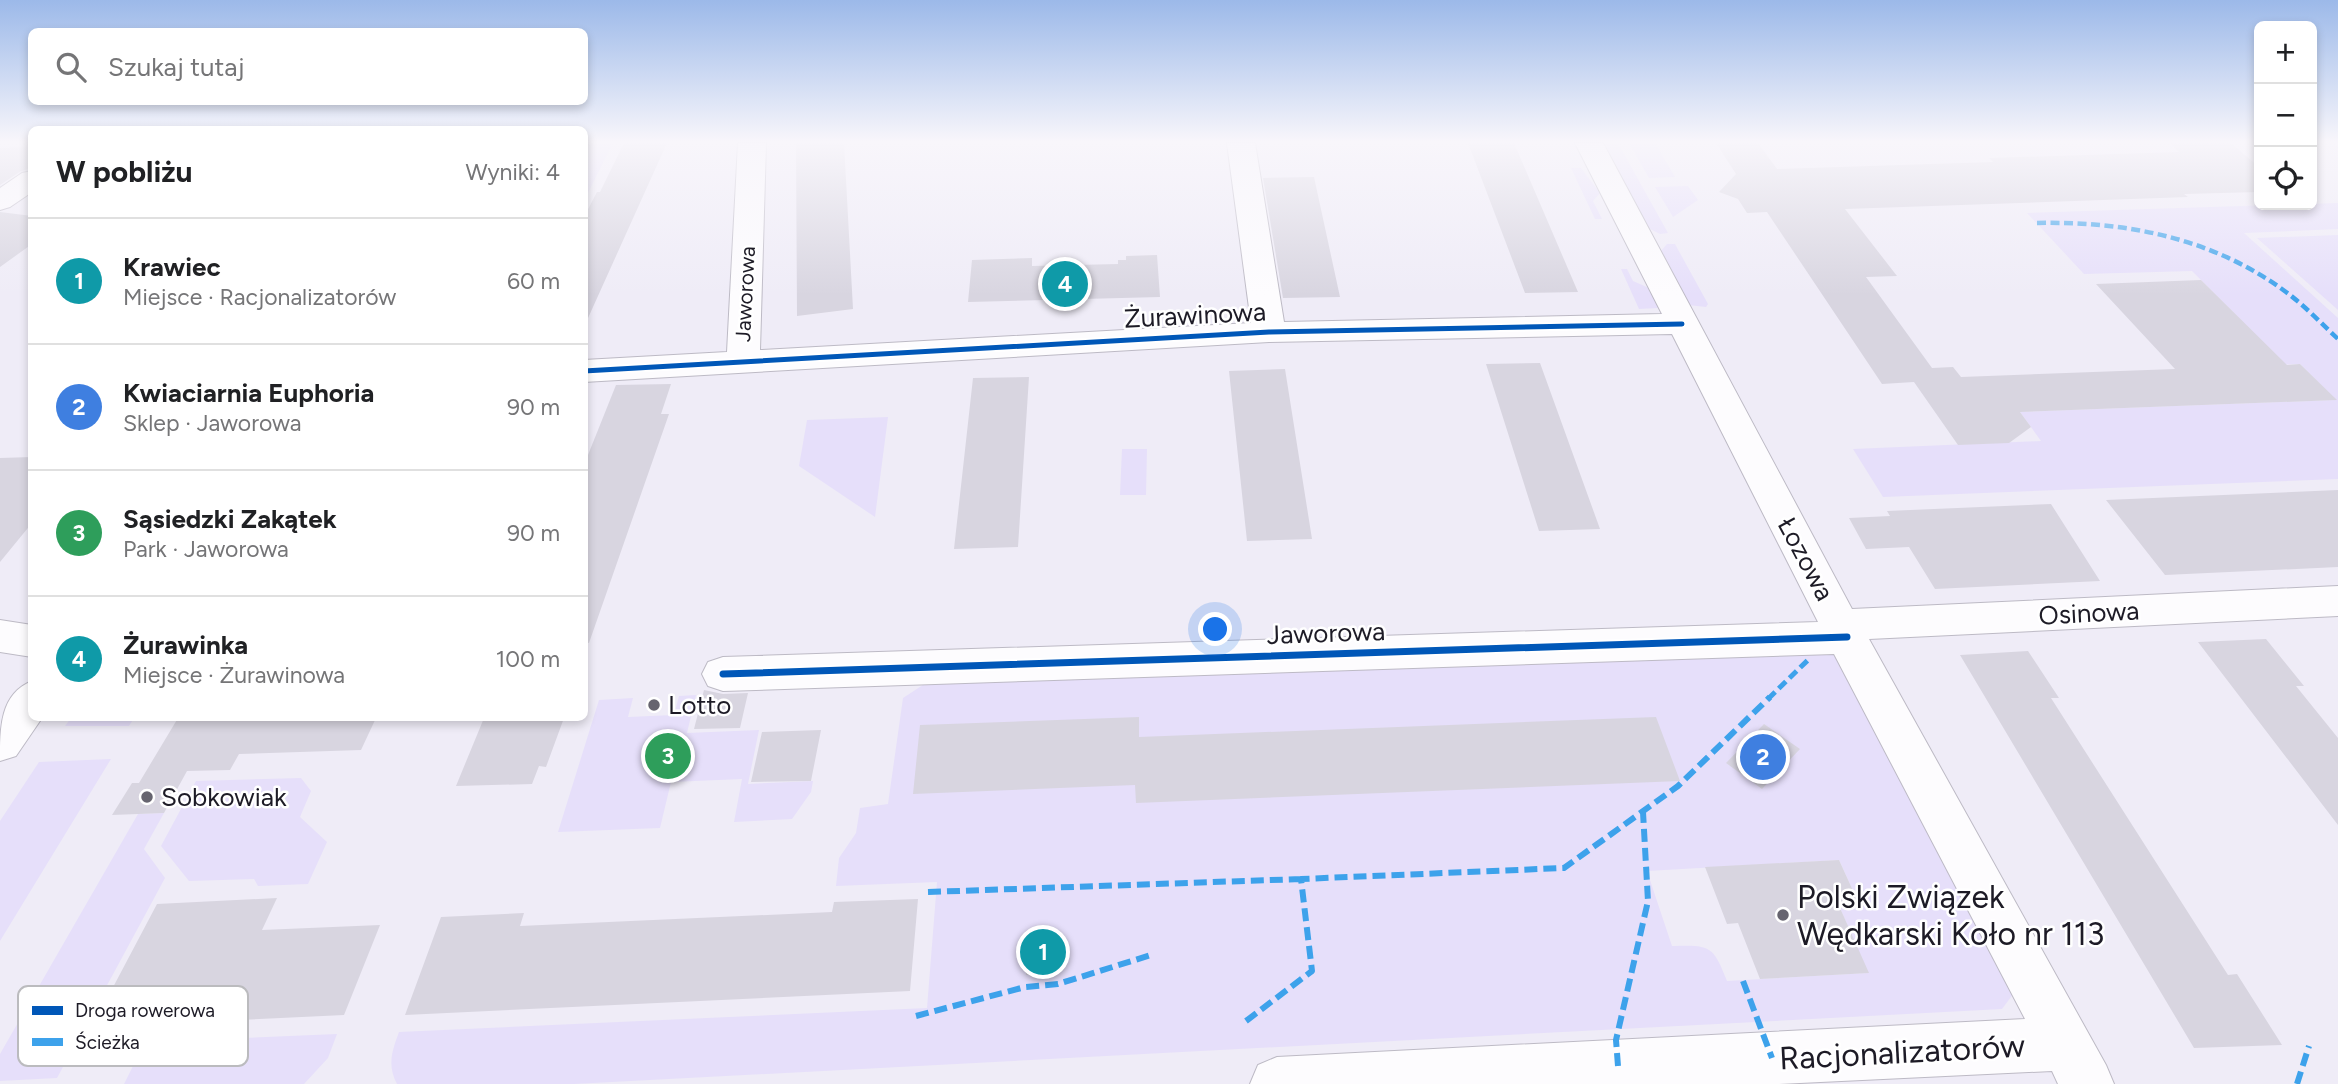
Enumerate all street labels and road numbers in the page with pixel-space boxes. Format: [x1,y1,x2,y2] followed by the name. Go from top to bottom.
[730,246,760,342] street label: Jaworowa
[1123,295,1267,335] street label: Żurawinowa
[1771,512,1841,606] street label: Łozowa
[2038,594,2140,632] street label: Osinowa
[1266,615,1386,651] street label: Jaworowa
[1778,1027,2026,1077] street label: Racjonalizatorów

